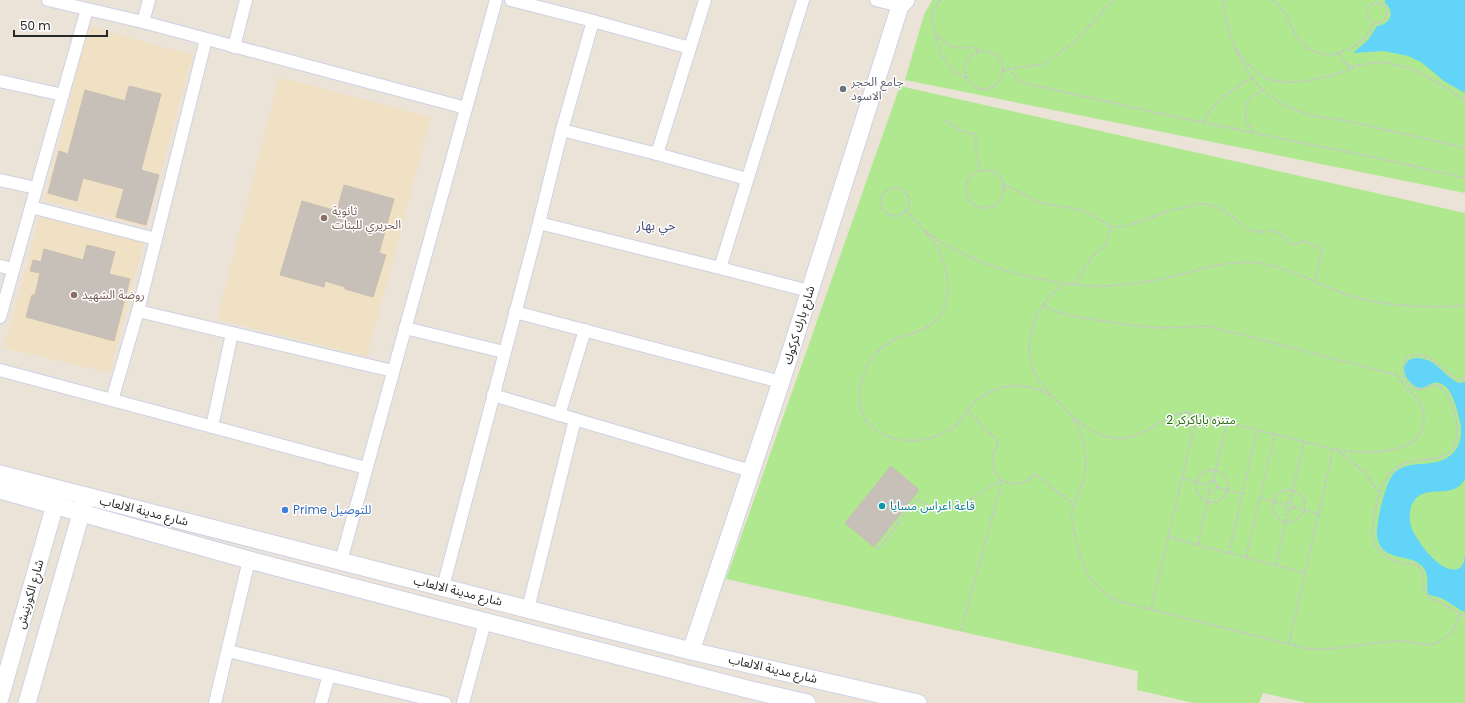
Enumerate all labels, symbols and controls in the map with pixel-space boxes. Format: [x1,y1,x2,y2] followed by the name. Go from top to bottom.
[14,12,107,38] scale bar
[20,17,51,34] text: 50 m
[850,73,903,104] place label: جامع الحجر الاسود
[838,84,848,94] marker: جامع الحجر الاسود
[332,202,401,235] place label: ثانوية الحريري للبنات
[319,213,329,223] marker: ثانوية الحريري للبنات
[635,216,676,236] district label: حي بهار
[778,283,820,367] street label: شارع بارك كركوك
[82,286,145,303] place label: روضة الشهيد
[69,290,79,300] marker: روضة الشهيد
[1166,411,1236,428] park label: متنزه باباكركر 2
[98,491,190,531] street label: شارع مدينة الالعاب
[890,497,975,514] place label: قاعة اعراس مسايا
[293,501,371,518] place label: Prime للتوصيل
[877,501,887,511] marker: قاعة اعراس مسايا
[280,505,290,515] marker: Prime للتوصيل
[12,557,48,631] street label: شارع الكورنيش
[412,571,504,611] street label: شارع مدينة الالعاب
[727,650,819,688] street label: شارع مدينة الالعاب

